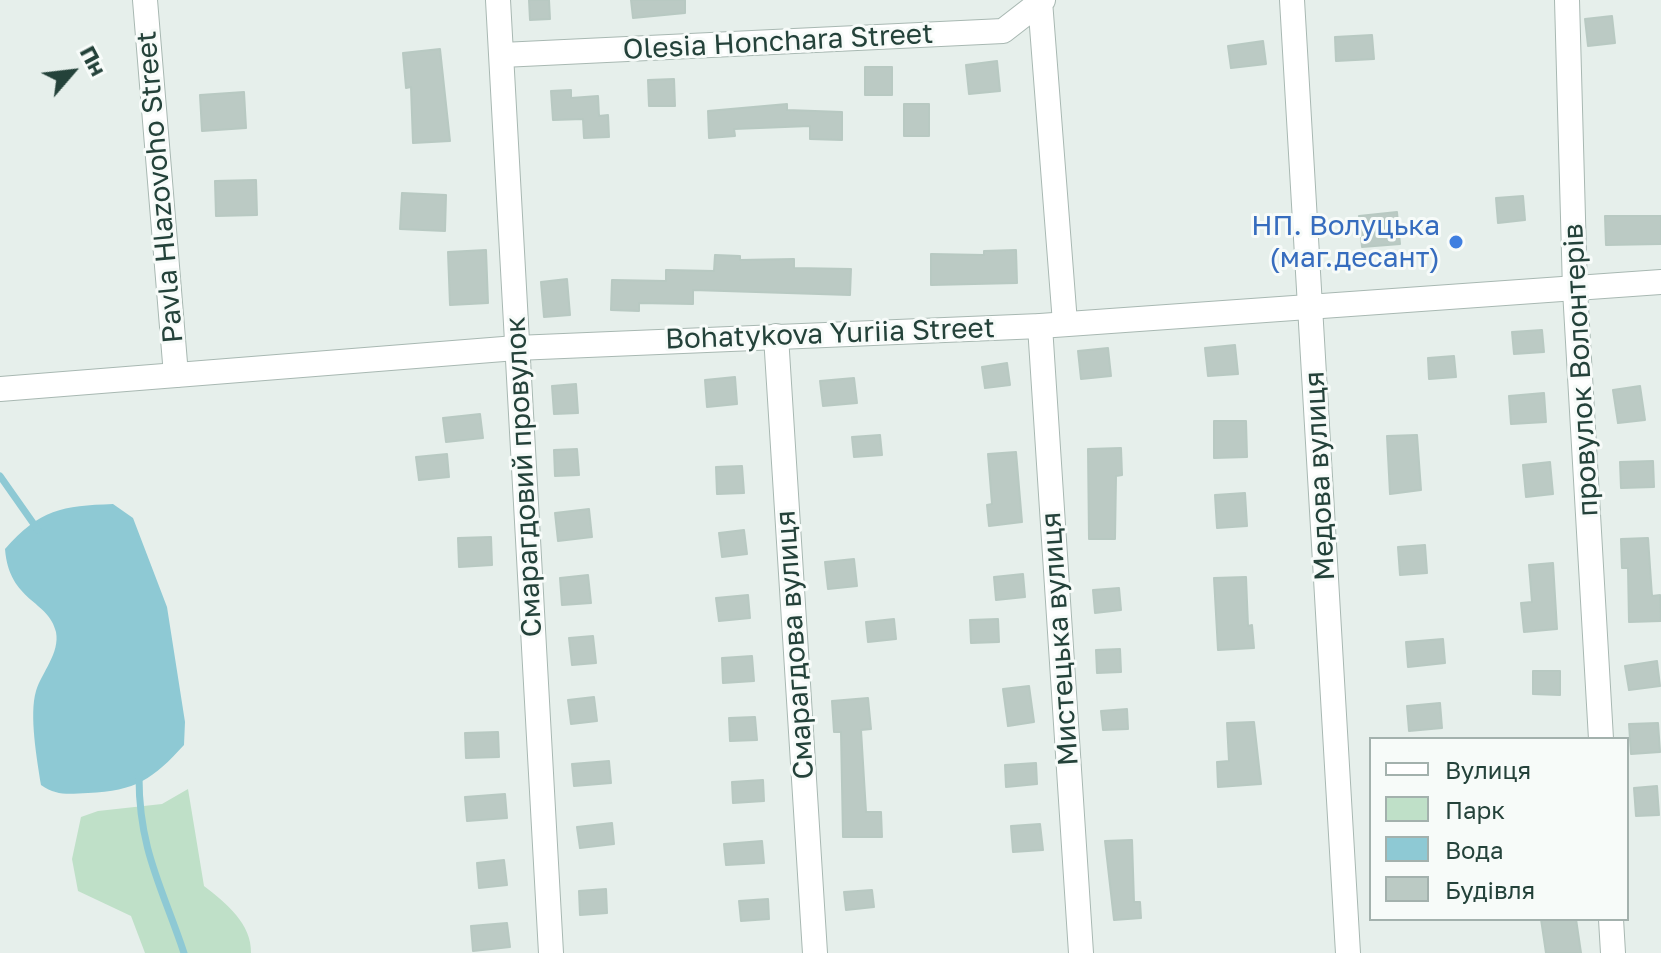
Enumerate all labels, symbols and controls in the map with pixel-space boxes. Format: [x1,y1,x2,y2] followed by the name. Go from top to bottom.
[622,17,934,67] street label: Olesia Honchara Street
[130,30,190,344] street label: Pavla Hlazovoho Street
[32,32,112,112] north arrow
[75,41,113,80] text: Пн
[1251,209,1440,275] place label: НП. Волуцька (маг.десант)
[1557,223,1605,517] street label: провулок Волонтерів
[1447,233,1465,251] marker: НП. Волуцька (маг.десант)
[665,311,995,357] street label: Bohatykova Yuriia Street
[499,316,549,638] street label: Смарагдовий провулок
[1298,370,1342,582] street label: Медова вулиця
[769,509,821,781] street label: Смарагдова вулиця
[1034,511,1086,767] street label: Мистецька вулиця
[1369,737,1629,921] legend
[1445,755,1531,784] text: Вулиця
[1445,795,1505,824] text: Парк
[1445,835,1504,864] text: Вода
[1445,875,1535,904] text: Будівля

